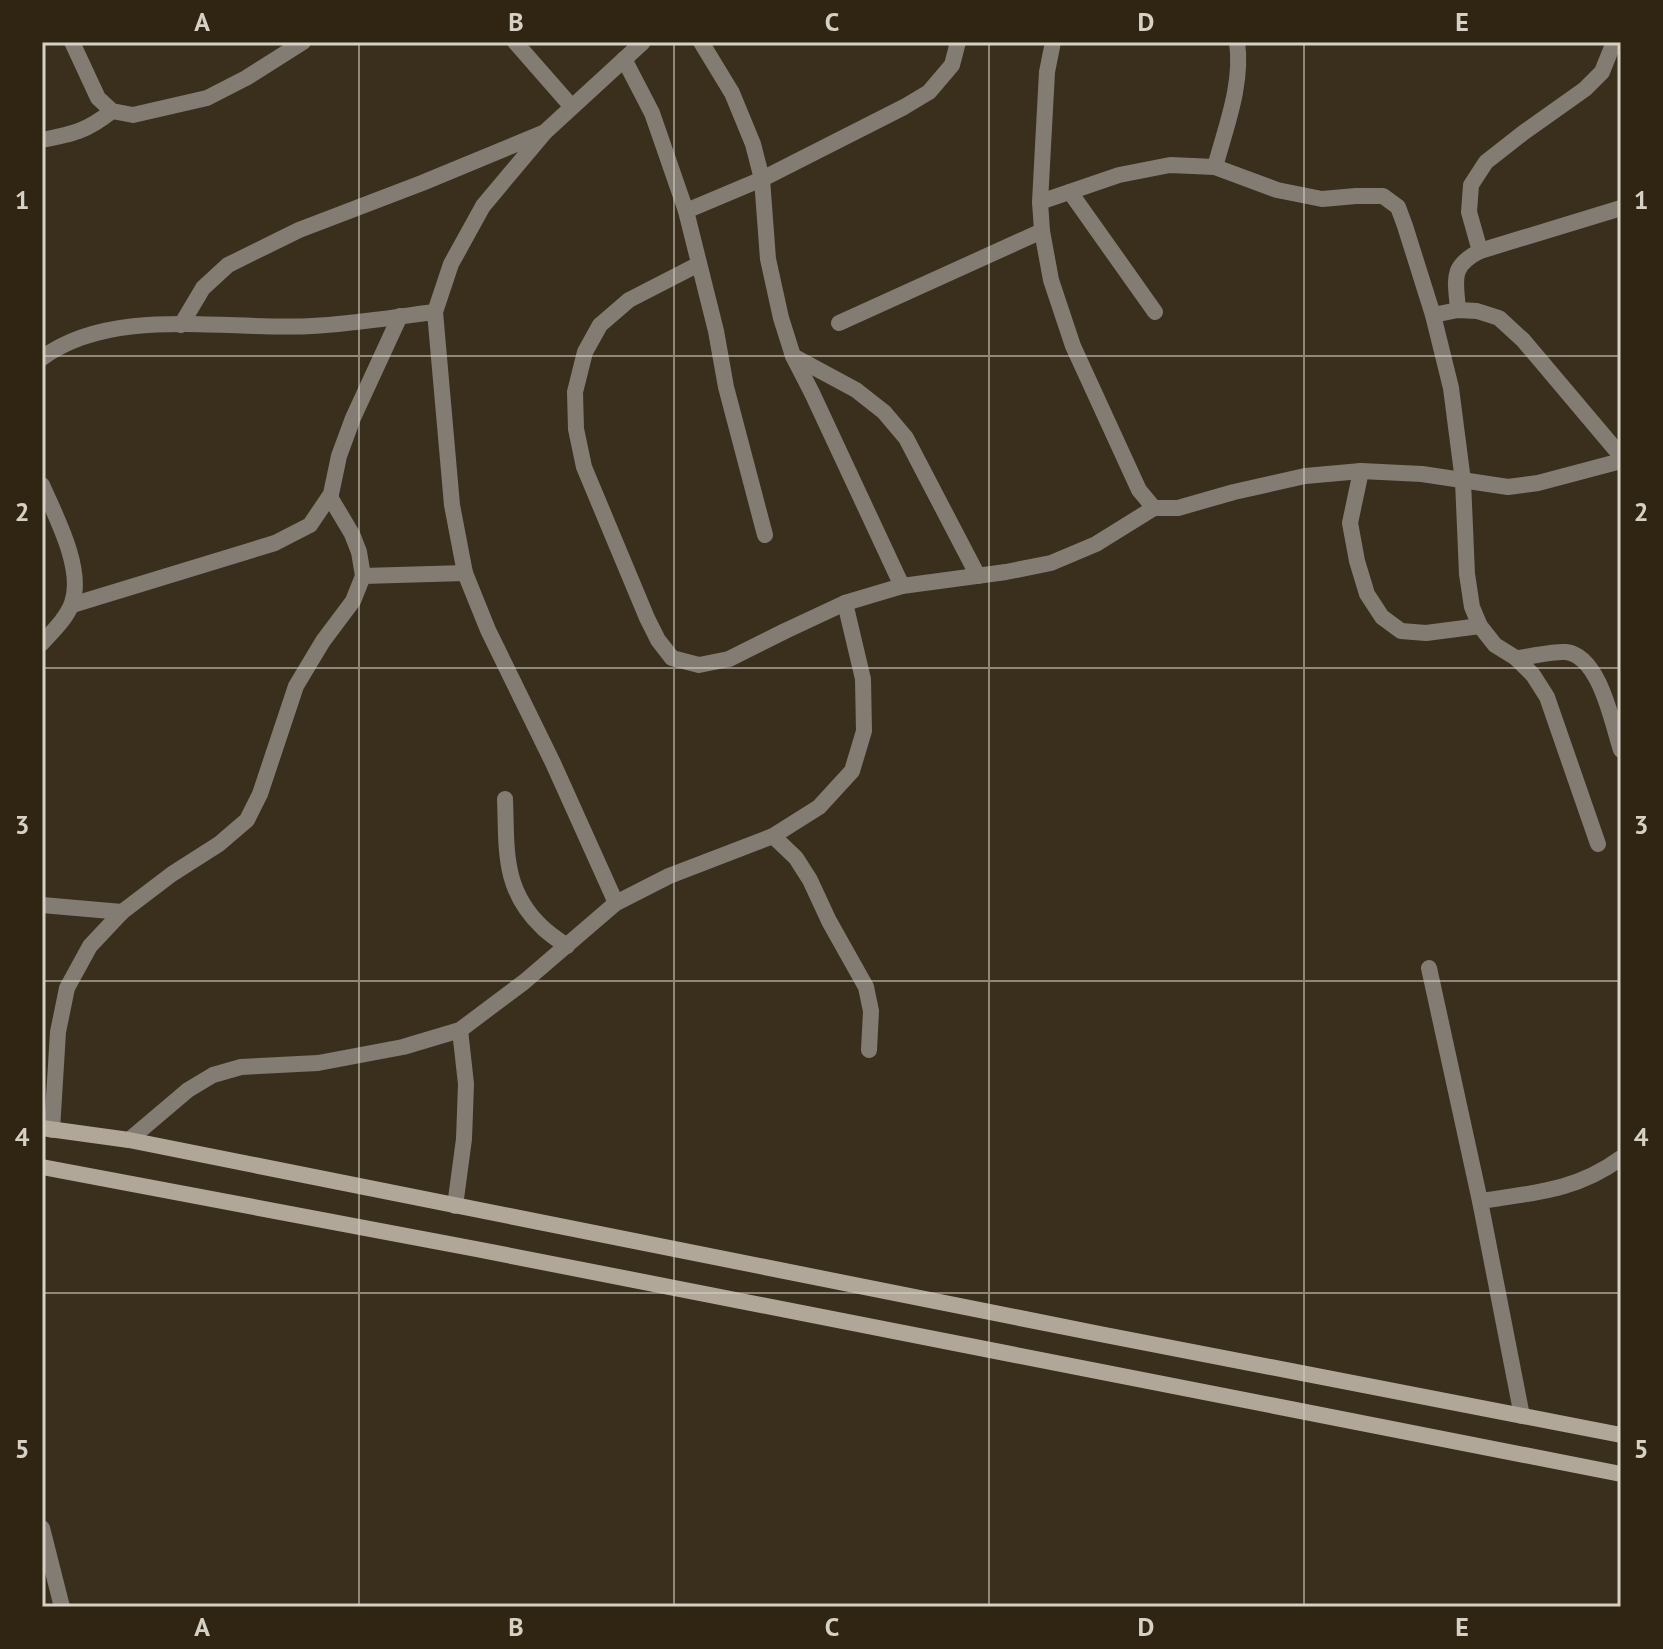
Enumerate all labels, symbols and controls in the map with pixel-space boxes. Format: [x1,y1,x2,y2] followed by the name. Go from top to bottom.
[194,5,210,38] text: A
[508,5,524,38] text: B
[825,5,839,38] text: C
[1138,5,1154,38] text: D
[1455,5,1469,38] text: E
[15,183,29,216] text: 1
[1634,183,1648,216] text: 1
[15,495,29,528] text: 2
[1634,495,1648,528] text: 2
[15,808,29,841] text: 3
[1634,808,1648,841] text: 3
[15,1120,30,1153] text: 4
[1634,1120,1649,1153] text: 4
[15,1432,29,1465] text: 5
[1634,1432,1648,1465] text: 5
[194,1610,210,1643] text: A
[508,1610,524,1643] text: B
[825,1610,839,1643] text: C
[1138,1610,1154,1643] text: D
[1455,1610,1469,1643] text: E

